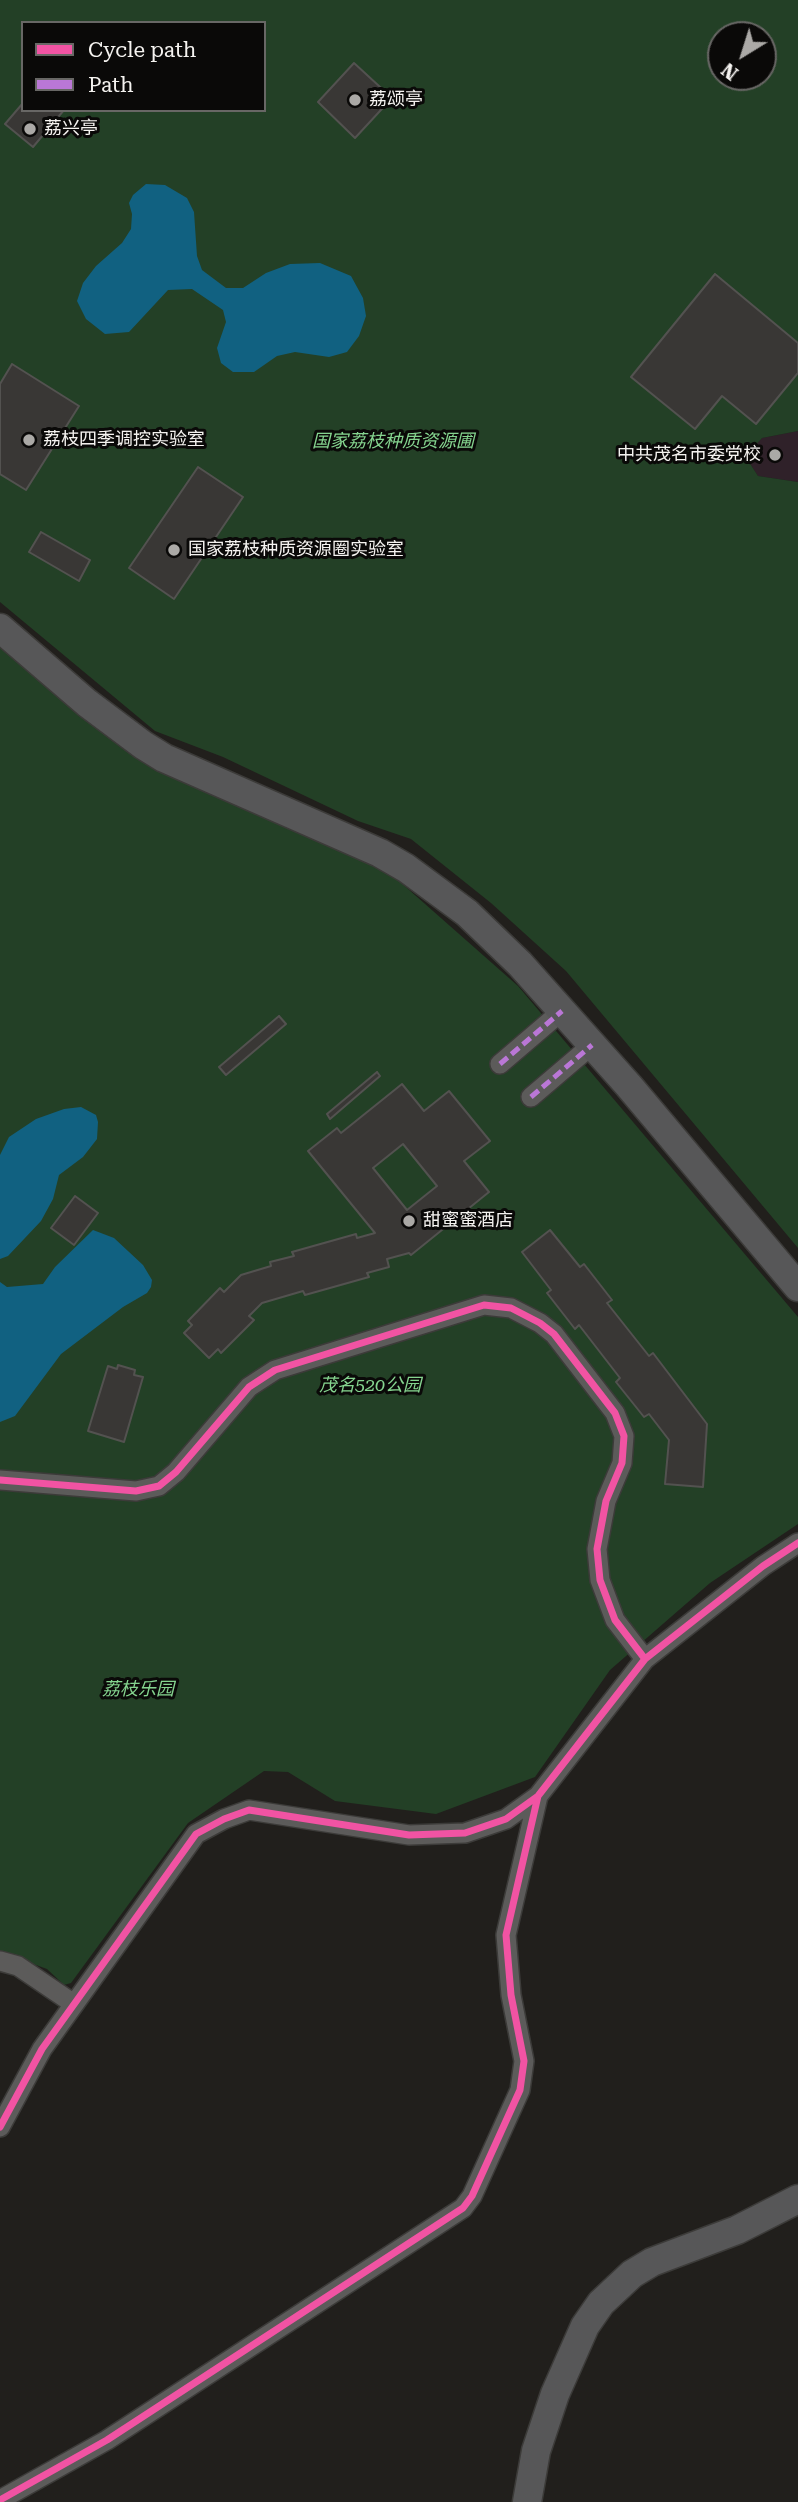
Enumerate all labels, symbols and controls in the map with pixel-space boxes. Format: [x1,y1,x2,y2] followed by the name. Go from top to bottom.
[21,21,266,112] legend
[707,21,777,91] north arrow
[88,38,196,62] text: Cycle path
[717,58,743,85] text: N
[88,73,134,97] text: Path
[369,89,423,111] place label: 荔颂亭
[347,92,363,108] marker: 荔颂亭
[44,118,98,140] place label: 荔兴亭
[22,121,38,137] marker: 荔兴亭
[43,429,205,451] place label: 荔枝四季调控实验室
[312,431,474,453] park label: 国家荔枝种质资源圃
[21,432,37,448] marker: 荔枝四季调控实验室
[617,444,761,466] place label: 中共茂名市委党校
[767,447,783,463] marker: 中共茂名市委党校
[188,539,404,561] place label: 国家荔枝种质资源圈实验室
[166,542,182,558] marker: 国家荔枝种质资源圈实验室
[423,1210,513,1232] place label: 甜蜜蜜酒店
[401,1213,417,1229] marker: 甜蜜蜜酒店
[319,1375,421,1397] park label: 茂名520公园
[102,1679,174,1701] park label: 荔枝乐园

